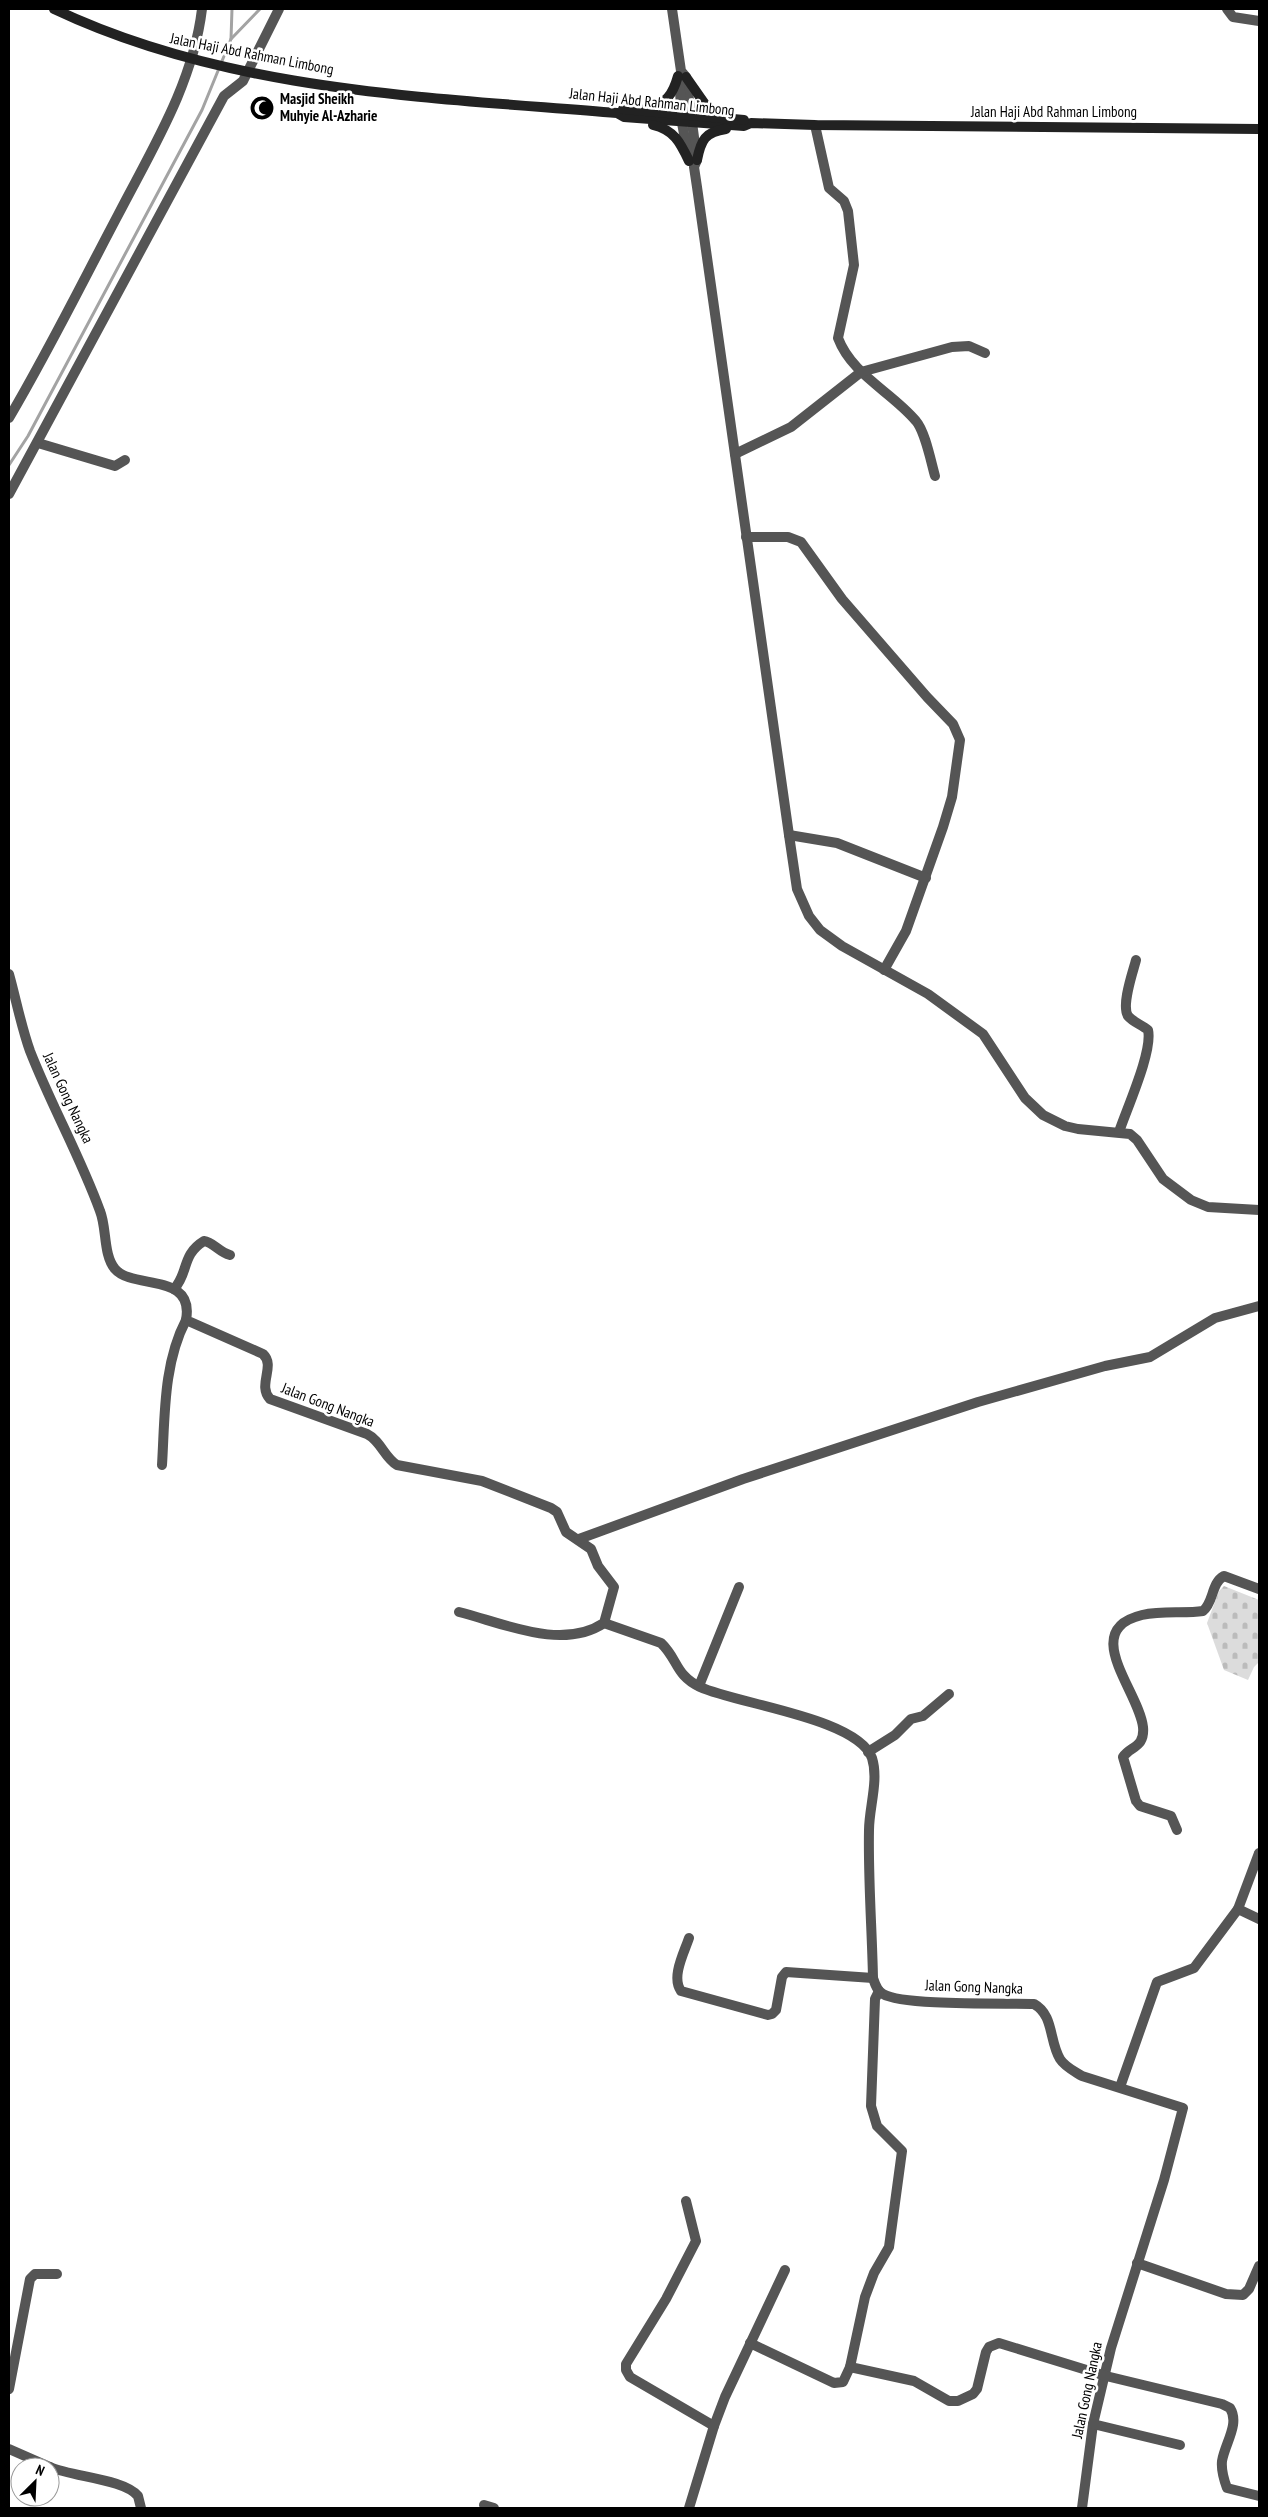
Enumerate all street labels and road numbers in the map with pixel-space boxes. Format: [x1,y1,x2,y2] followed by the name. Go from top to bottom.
[168,28,335,79] street label: Jalan Haji Abd Rahman Limbong
[567,83,736,120] street label: Jalan Haji Abd Rahman Limbong
[970,102,1137,121] street label: Jalan Haji Abd Rahman Limbong
[39,1048,98,1146] street label: Jalan Gong Nangka
[278,1378,377,1431] street label: Jalan Gong Nangka
[924,1975,1023,1998] street label: Jalan Gong Nangka
[1067,2340,1106,2441] street label: Jalan Gong Nangka

